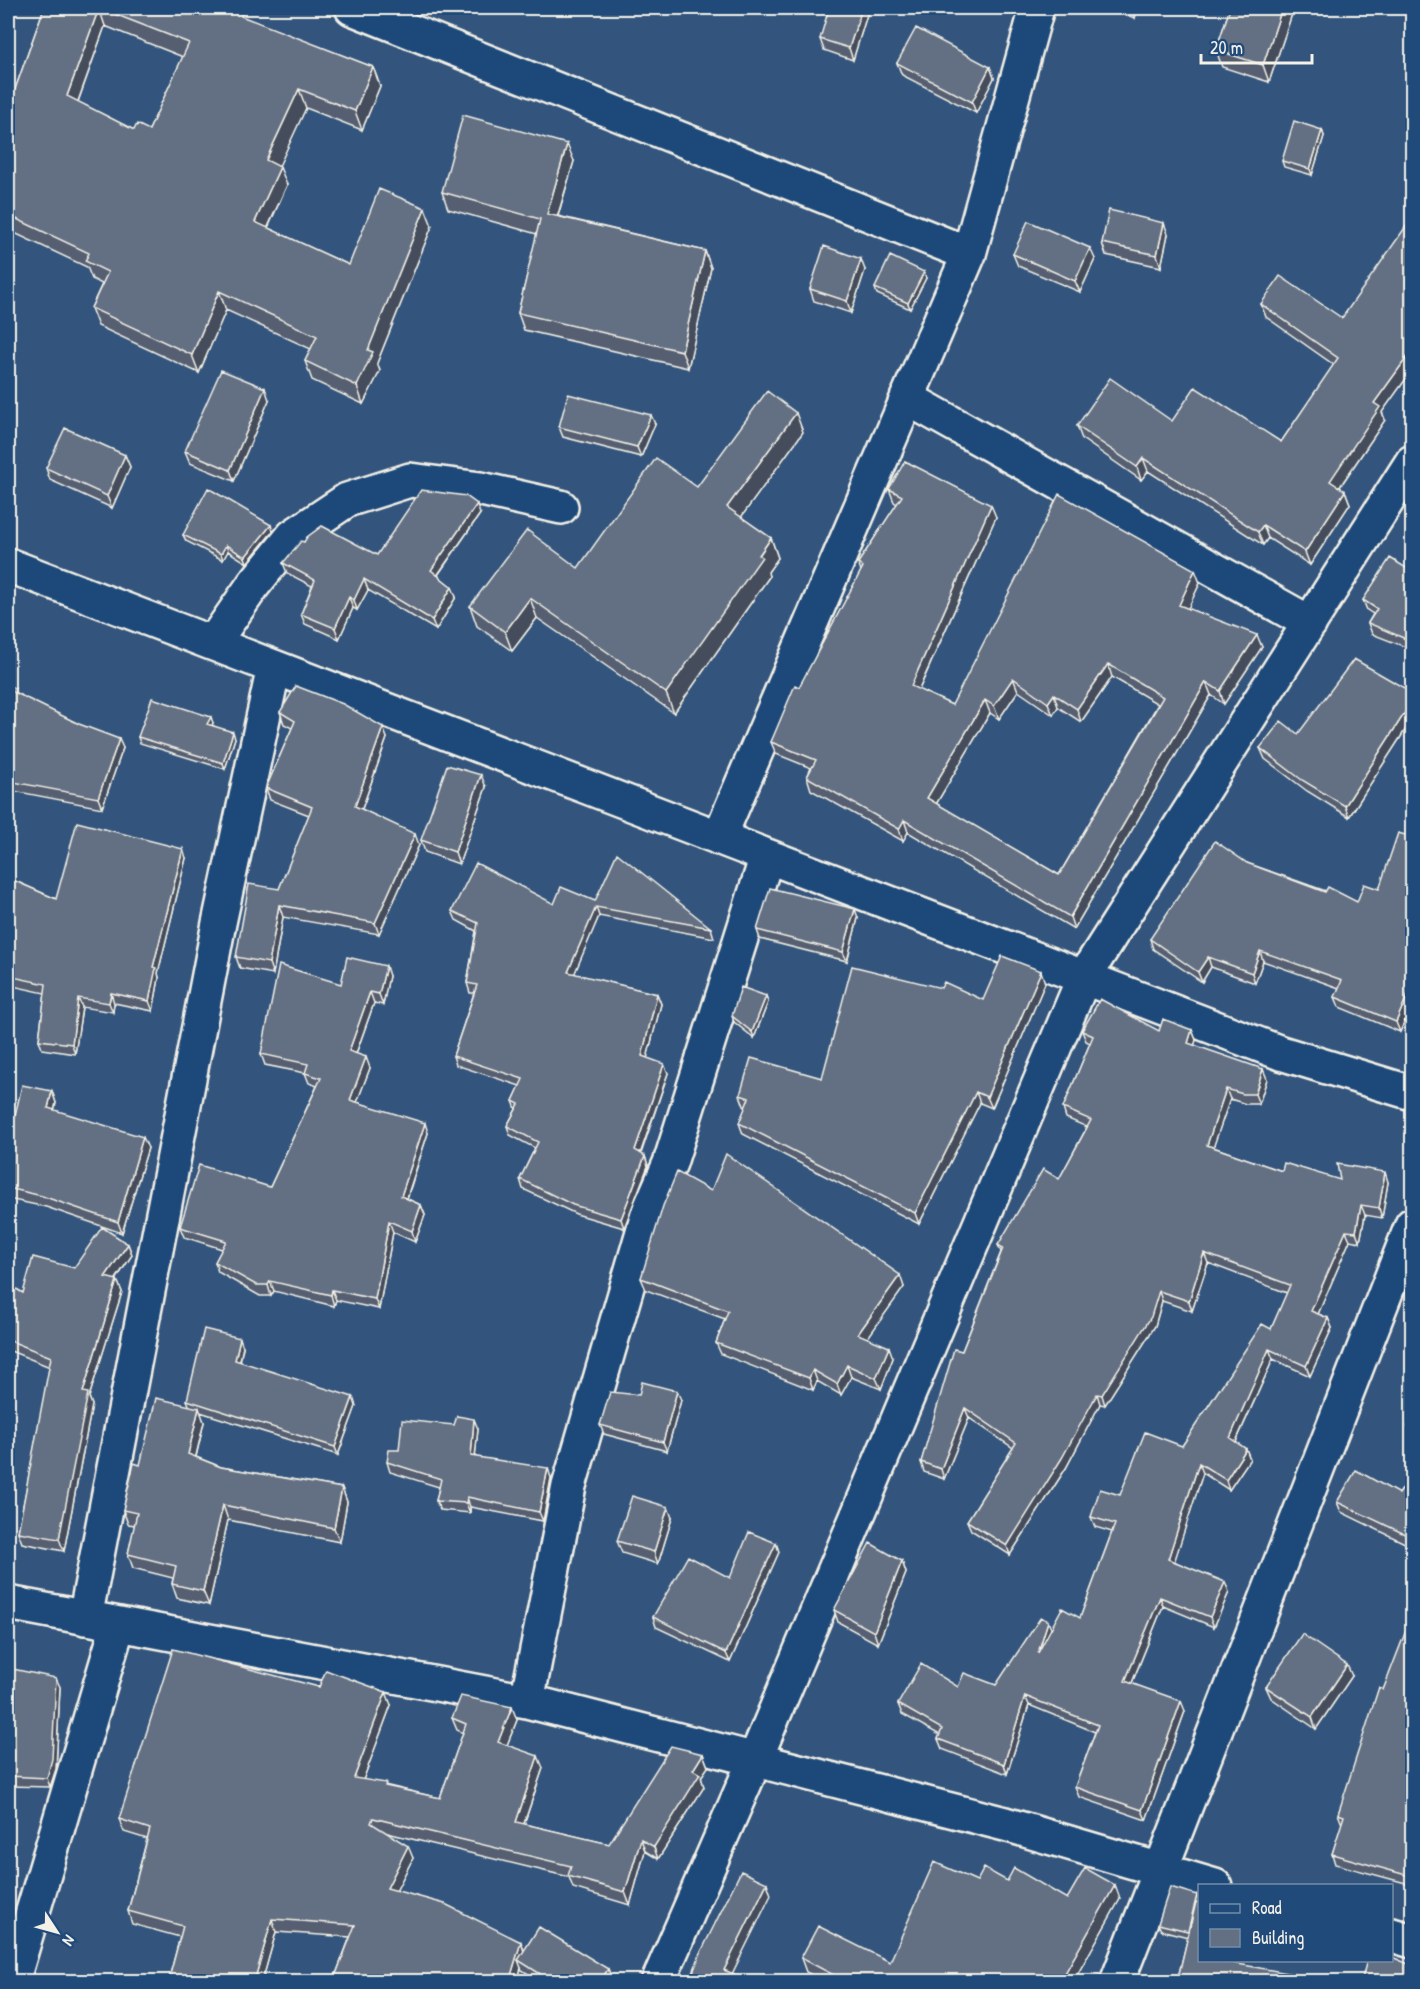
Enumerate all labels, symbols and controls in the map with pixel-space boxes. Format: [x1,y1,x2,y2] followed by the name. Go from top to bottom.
[1201,27,1312,65] scale bar
[1210,35,1243,60] text: 20 m
[1198,1884,1393,1962] legend
[1252,1895,1282,1920] text: Road
[27,1902,87,1962] north arrow
[1252,1925,1304,1950] text: Building
[57,1931,81,1951] text: N

